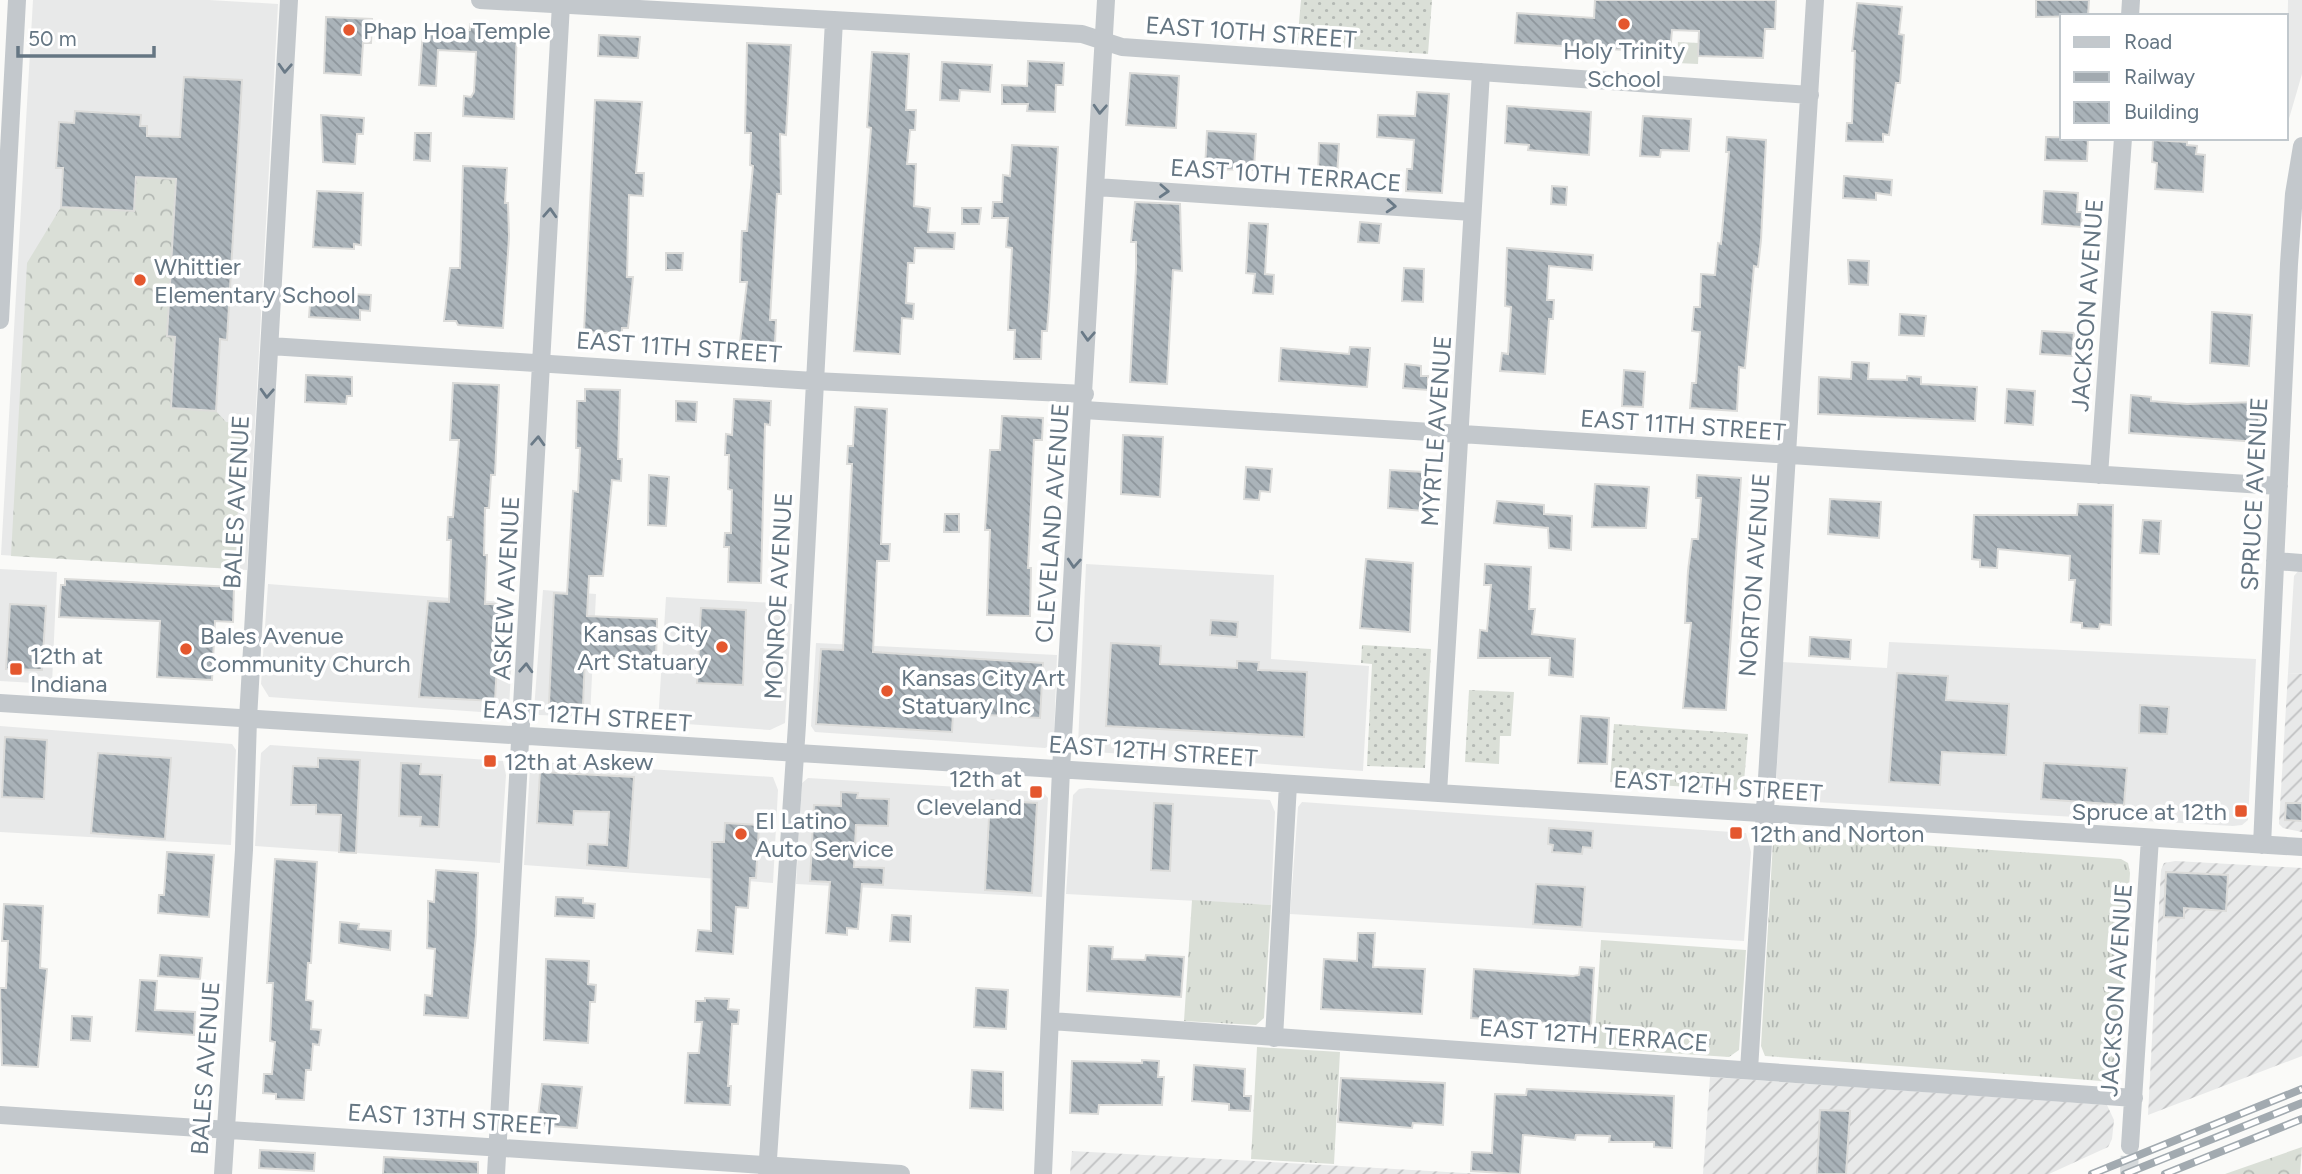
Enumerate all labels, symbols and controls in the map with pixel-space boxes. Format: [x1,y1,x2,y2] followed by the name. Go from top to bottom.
[1144,10,1358,54] street label: EAST 10TH STREET
[18,14,154,58] scale bar
[2060,14,2288,140] legend
[363,16,551,45] place label: Phap Hoa Temple
[1616,16,1632,32] marker: Holy Trinity School
[341,22,357,38] marker: Phap Hoa Temple
[28,26,77,51] text: 50 m
[2124,29,2172,54] text: Road
[1563,36,1685,93] place label: Holy Trinity School
[278,63,293,74] one-way arrow
[2124,64,2195,89] text: Railway
[2124,99,2199,124] text: Building
[1093,104,1108,115] one-way arrow
[1169,152,1403,198] street label: EAST 10TH TERRACE
[1159,184,1170,199] one-way arrow
[2065,197,2109,413] street label: JACKSON AVENUE
[1386,199,1397,214] one-way arrow
[542,208,557,219] one-way arrow
[154,252,356,309] place label: Whittier Elementary School
[132,272,148,288] marker: Whittier Elementary School
[575,325,783,369] street label: EAST 11TH STREET
[1080,331,1095,342] one-way arrow
[1415,335,1457,527] street label: MYRTLE AVENUE
[260,388,275,399] one-way arrow
[2234,396,2274,592] street label: SPRUCE AVENUE
[1029,402,1075,644] street label: CLEVELAND AVENUE
[1579,403,1787,447] street label: EAST 11TH STREET
[217,414,255,590] street label: BALES AVENUE
[530,435,545,446] one-way arrow
[1732,472,1776,678] street label: NORTON AVENUE
[758,492,798,700] street label: MONROE AVENUE
[487,495,525,681] street label: ASKEW AVENUE
[1067,558,1082,569] one-way arrow
[577,619,708,676] place label: Kansas City Art Statuary
[200,621,411,678] place label: Bales Avenue Community Church
[714,639,730,655] marker: Kansas City Art Statuary
[30,641,107,698] place label: 12th at Indiana
[178,641,194,657] marker: Bales Avenue Community Church
[8,661,24,677] marker: 12th at Indiana
[518,662,533,673] one-way arrow
[901,663,1066,720] place label: Kansas City Art Statuary Inc
[879,683,895,699] marker: Kansas City Art Statuary Inc
[481,694,693,738] street label: EAST 12TH STREET
[1047,729,1259,773] street label: EAST 12TH STREET
[504,747,654,776] place label: 12th at Askew
[482,753,498,769] marker: 12th at Askew
[916,764,1022,821] place label: 12th at Cleveland
[1612,764,1824,808] street label: EAST 12TH STREET
[1028,784,1044,800] marker: 12th at Cleveland
[2072,797,2227,826] place label: Spruce at 12th
[2233,803,2249,819] marker: Spruce at 12th
[755,806,894,863] place label: El Latino Auto Service
[1750,819,1924,848] place label: 12th and Norton
[1728,825,1744,841] marker: 12th and Norton
[733,826,749,842] marker: El Latino Auto Service
[2094,882,2138,1098] street label: JACKSON AVENUE
[184,980,226,1156] street label: BALES AVENUE
[1478,1013,1710,1057] street label: EAST 12TH TERRACE
[347,1097,557,1141] street label: EAST 13TH STREET

